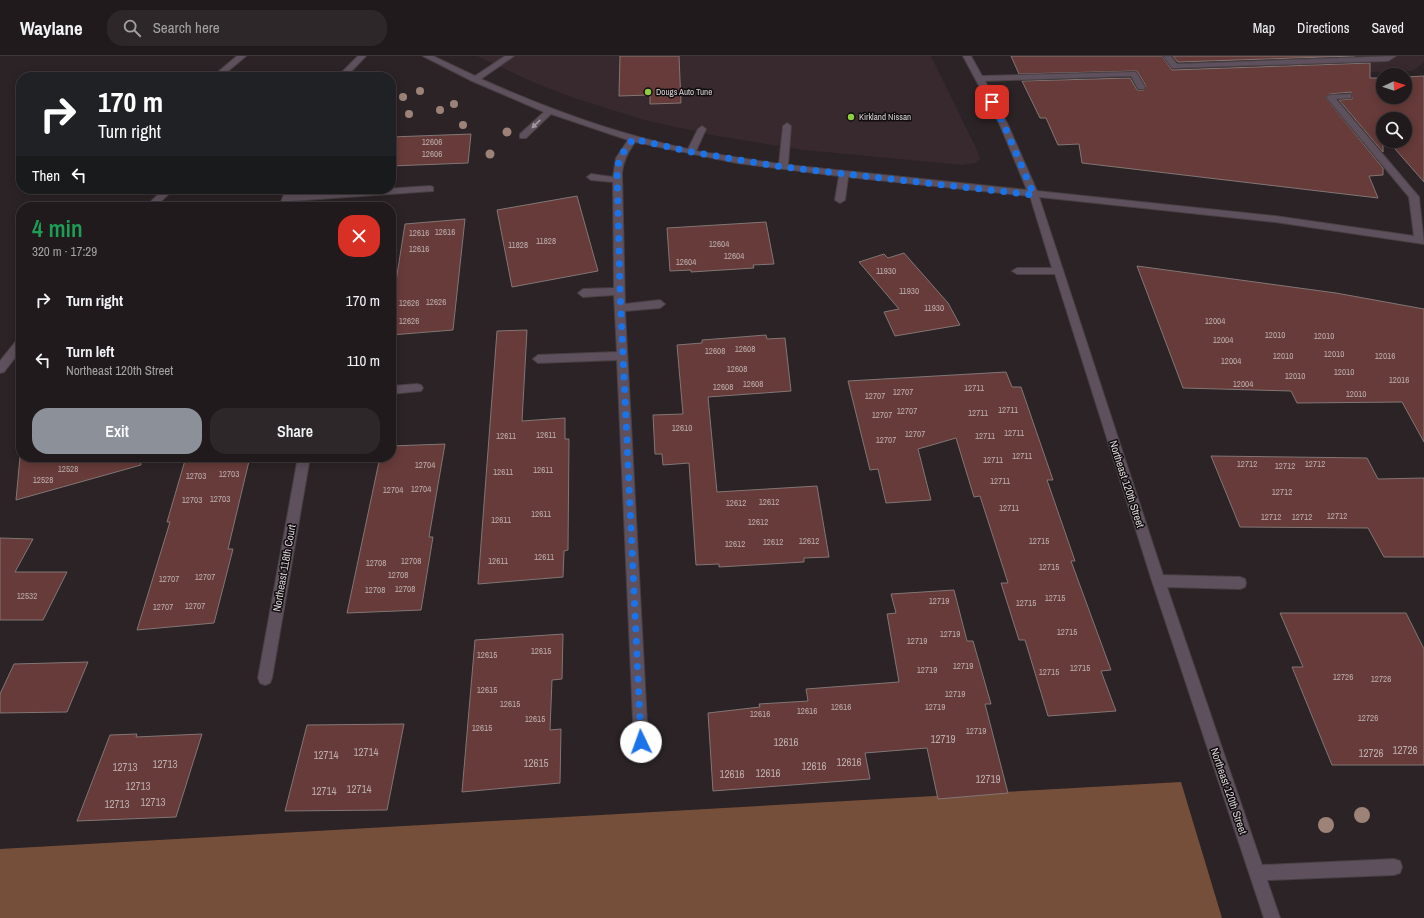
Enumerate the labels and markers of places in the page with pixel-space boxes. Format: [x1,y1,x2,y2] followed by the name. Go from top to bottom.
[975,85,1009,119] pin
[656,86,712,98] place label: Dougs Auto Tune
[643,87,653,97] marker: Dougs Auto Tune
[859,111,911,123] place label: Kirkland Nissan
[846,112,856,122] marker: Kirkland Nissan

